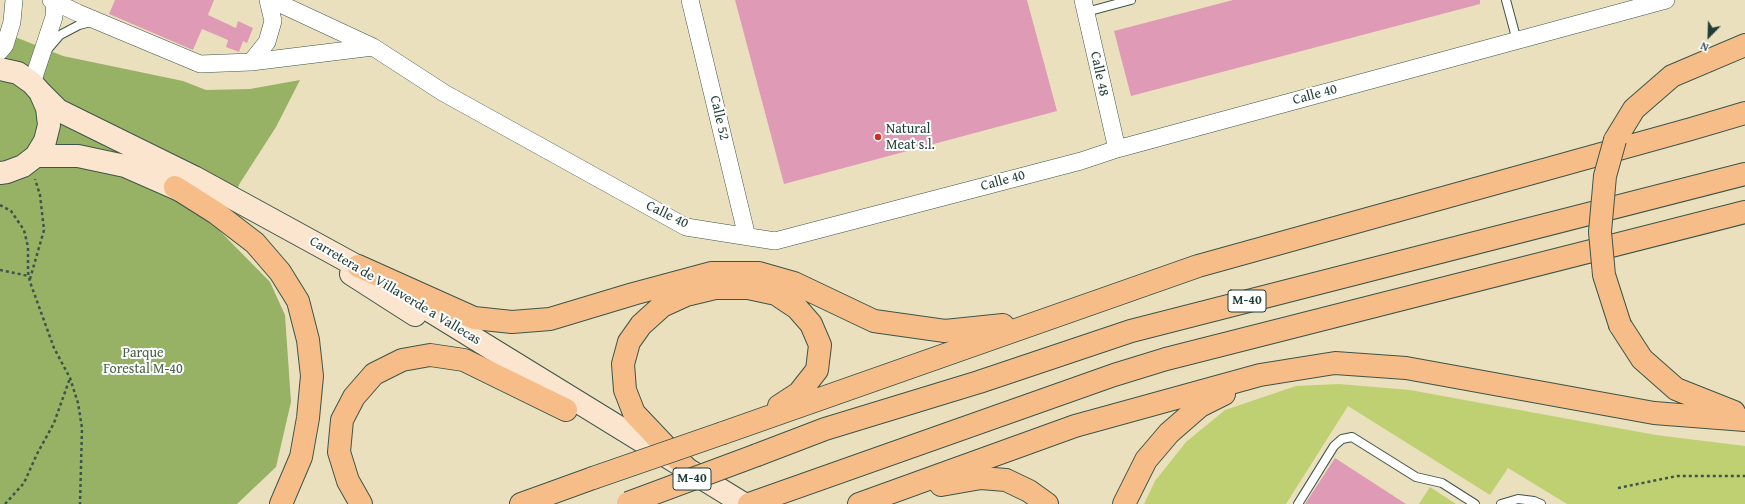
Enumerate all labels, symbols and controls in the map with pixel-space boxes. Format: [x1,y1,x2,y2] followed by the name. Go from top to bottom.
[1689,16,1729,56] north arrow
[1698,38,1711,56] text: N
[1086,50,1112,98] street label: Calle 48
[1291,81,1339,109] street label: Calle 40
[706,94,732,142] street label: Calle 52
[886,121,935,154] place label: Natural Meat s.l.
[873,132,883,142] marker: Natural Meat s.l.
[979,167,1027,195] street label: Calle 40
[643,198,691,232] street label: Calle 40
[306,233,484,349] street label: Carretera de Villaverde a Vallecas
[1228,290,1266,312] road number: M-40
[103,345,183,378] park label: Parque Forestal M-40
[673,468,711,490] road number: M-40

